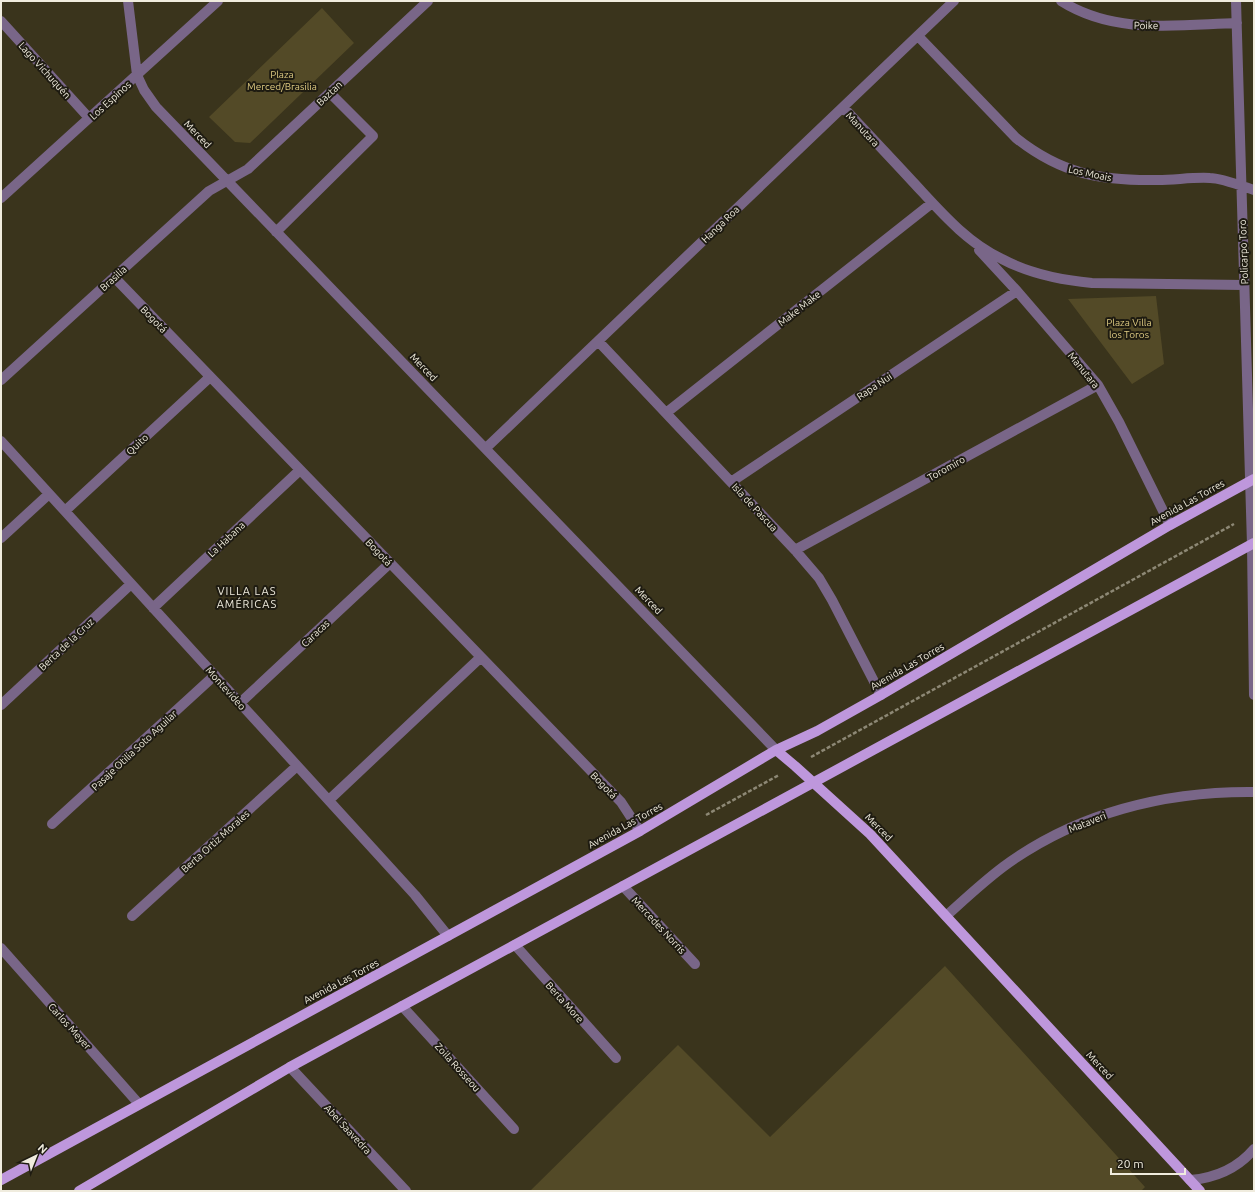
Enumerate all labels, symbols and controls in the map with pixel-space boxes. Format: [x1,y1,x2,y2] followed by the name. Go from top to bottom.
[1134,20,1158,31] street label: Poike
[16,40,73,101] street label: Lago Vichuquén
[247,69,317,92] park label: Plaza Merced/Brasilia
[87,79,133,122] street label: Los Espinos
[314,79,344,108] street label: Baztan
[844,110,881,149] street label: Manutara
[182,118,214,150] street label: Merced
[1067,164,1113,183] street label: Los Moais
[699,204,742,245] street label: Hanga Roa
[1237,219,1250,285] street label: Policarpo Toro
[98,263,129,293] street label: Brasilia
[776,288,823,328] street label: Make Make
[138,304,169,335] street label: Bogotá
[1106,317,1152,340] park label: Plaza Villa los Toros
[1066,350,1101,391] street label: Manutara
[408,351,440,383] street label: Merced
[855,371,894,402] street label: Rapa Nui
[124,431,151,457] street label: Quito
[926,454,967,483] street label: Toromiro
[1148,477,1226,527] street label: Avenida Las Torres
[730,481,780,534] street label: Isla de Pascua
[206,519,247,559] street label: La Habana
[363,537,394,568] street label: Bogotá
[633,584,665,616] street label: Merced
[217,585,277,610] district label: VILLA LAS AMÉRICAS
[37,616,96,673] street label: Berta de la Cruz
[299,618,332,649] street label: Caracas
[868,641,946,692] street label: Avenida Las Torres
[203,665,248,712] street label: Montevideo
[89,708,179,793] street label: Pasaje Otilia Soto Aguilar
[588,770,619,801] street label: Bogotá
[586,800,664,850] street label: Avenida Las Torres
[179,808,252,875] street label: Berta Ortiz Morales
[1067,810,1108,835] street label: Mataveri
[863,811,895,843] street label: Merced
[630,895,688,956] street label: Mercedes Norris
[302,957,381,1006] street label: Avenida Las Torres
[544,980,586,1025] street label: Berta More
[46,1001,93,1052] street label: Carlos Meyer
[433,1041,482,1094] street label: Zoila Rosseou
[1084,1049,1115,1082] street label: Merced
[322,1102,373,1156] street label: Abel Saavedra
[16,1136,56,1176] north arrow
[36,1141,50,1156] text: N
[1111,1150,1185,1176] scale bar
[1117,1157,1144,1170] text: 20 m

